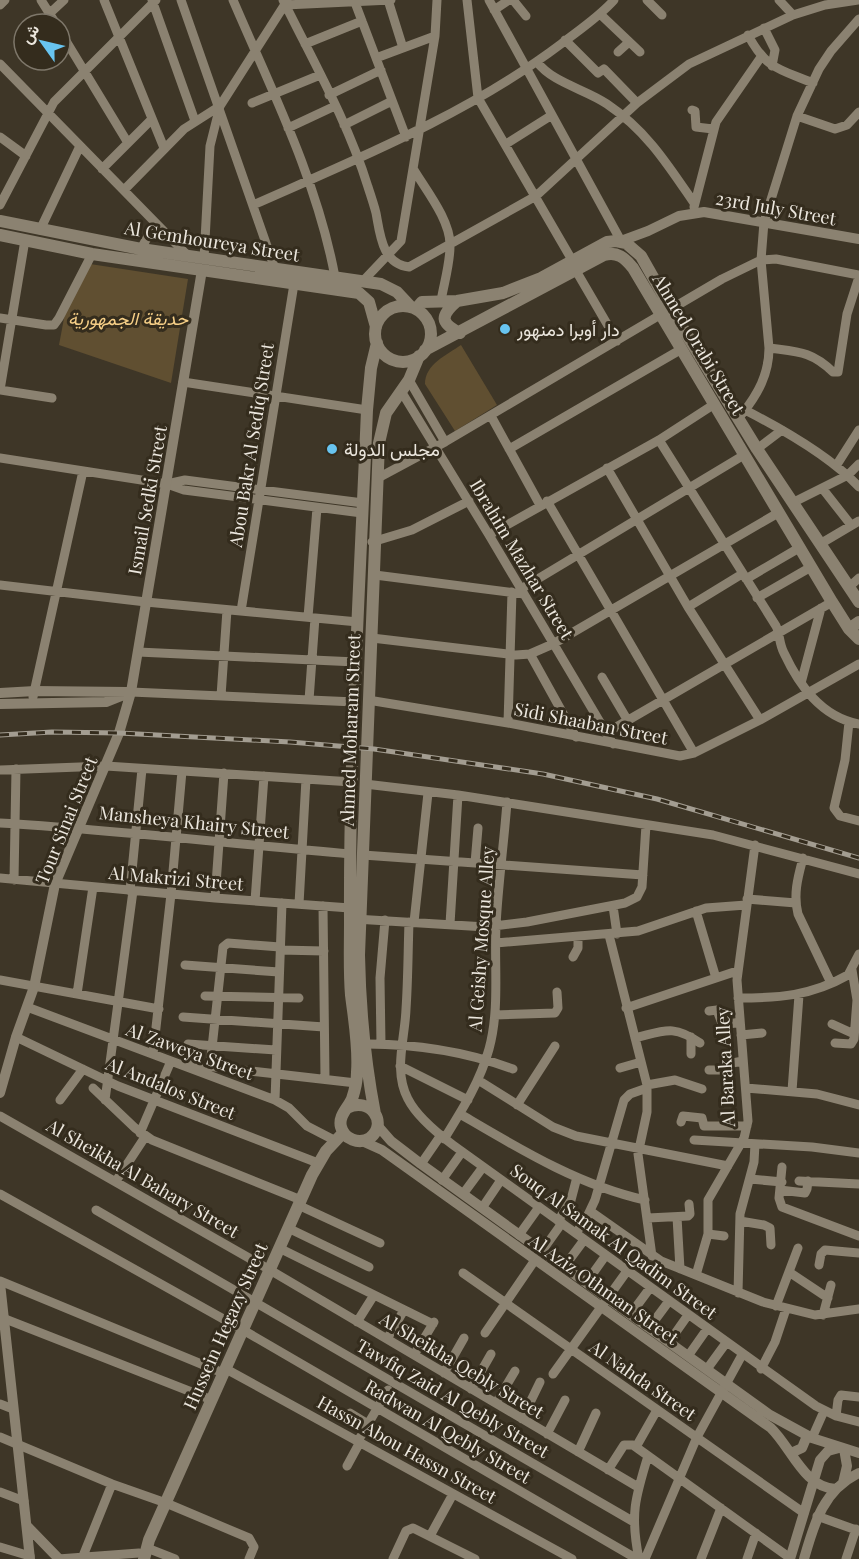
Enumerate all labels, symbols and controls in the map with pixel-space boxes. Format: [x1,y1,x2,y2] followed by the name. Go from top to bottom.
[12,12,72,72] north arrow
[15,19,43,47] text: ش
[714,186,839,231] street label: 23rd July Street
[122,215,302,267] street label: Al Gemhoureya Street
[647,268,751,419] street label: Ahmed Orabi Street
[68,306,189,330] park label: حديقة الجمهورية
[516,317,620,341] place label: دار أوبرا دمنهور
[498,322,512,336] marker: دار أوبرا دمنهور
[223,341,279,550] street label: Abou Bakr Al Sediq Street
[122,423,172,577] street label: Ismail Sedki Street
[344,437,440,461] place label: مجلس الدولة
[325,442,339,456] marker: مجلس الدولة
[465,475,580,644] street label: Ibrahim Mazhar Street
[335,633,365,828] street label: Ahmed Moharam Street
[512,696,671,750] street label: Sidi Shaaban Street
[29,752,103,887] street label: Tour Sinai Street
[98,800,291,844] street label: Mansheya Khairy Street
[462,845,499,1034] street label: Al Geishy Mosque Alley
[107,860,245,896] street label: Al Makrizi Street
[710,1006,740,1129] street label: Al Baraka Alley
[122,1017,258,1085] street label: Al Zaweya Street
[102,1051,240,1125] street label: Al Andalos Street
[42,1113,244,1243] street label: Al Sheikha Al Bahary Street
[506,1158,723,1325] street label: Souq Al Samak Al Qadim Street
[524,1228,684,1350] street label: Al Aziz Othman Street
[177,1238,273,1413] street label: Hussein Hegazy Street
[374,1306,549,1424] street label: Al Sheikha Qebly Street
[352,1333,554,1463] street label: Tawfiq Zaid Al Qebly Street
[584,1334,702,1426] street label: Al Nahda Street
[360,1374,536,1489] street label: Radwan Al Qebly Street
[313,1390,502,1509] street label: Hassn Abou Hassn Street

